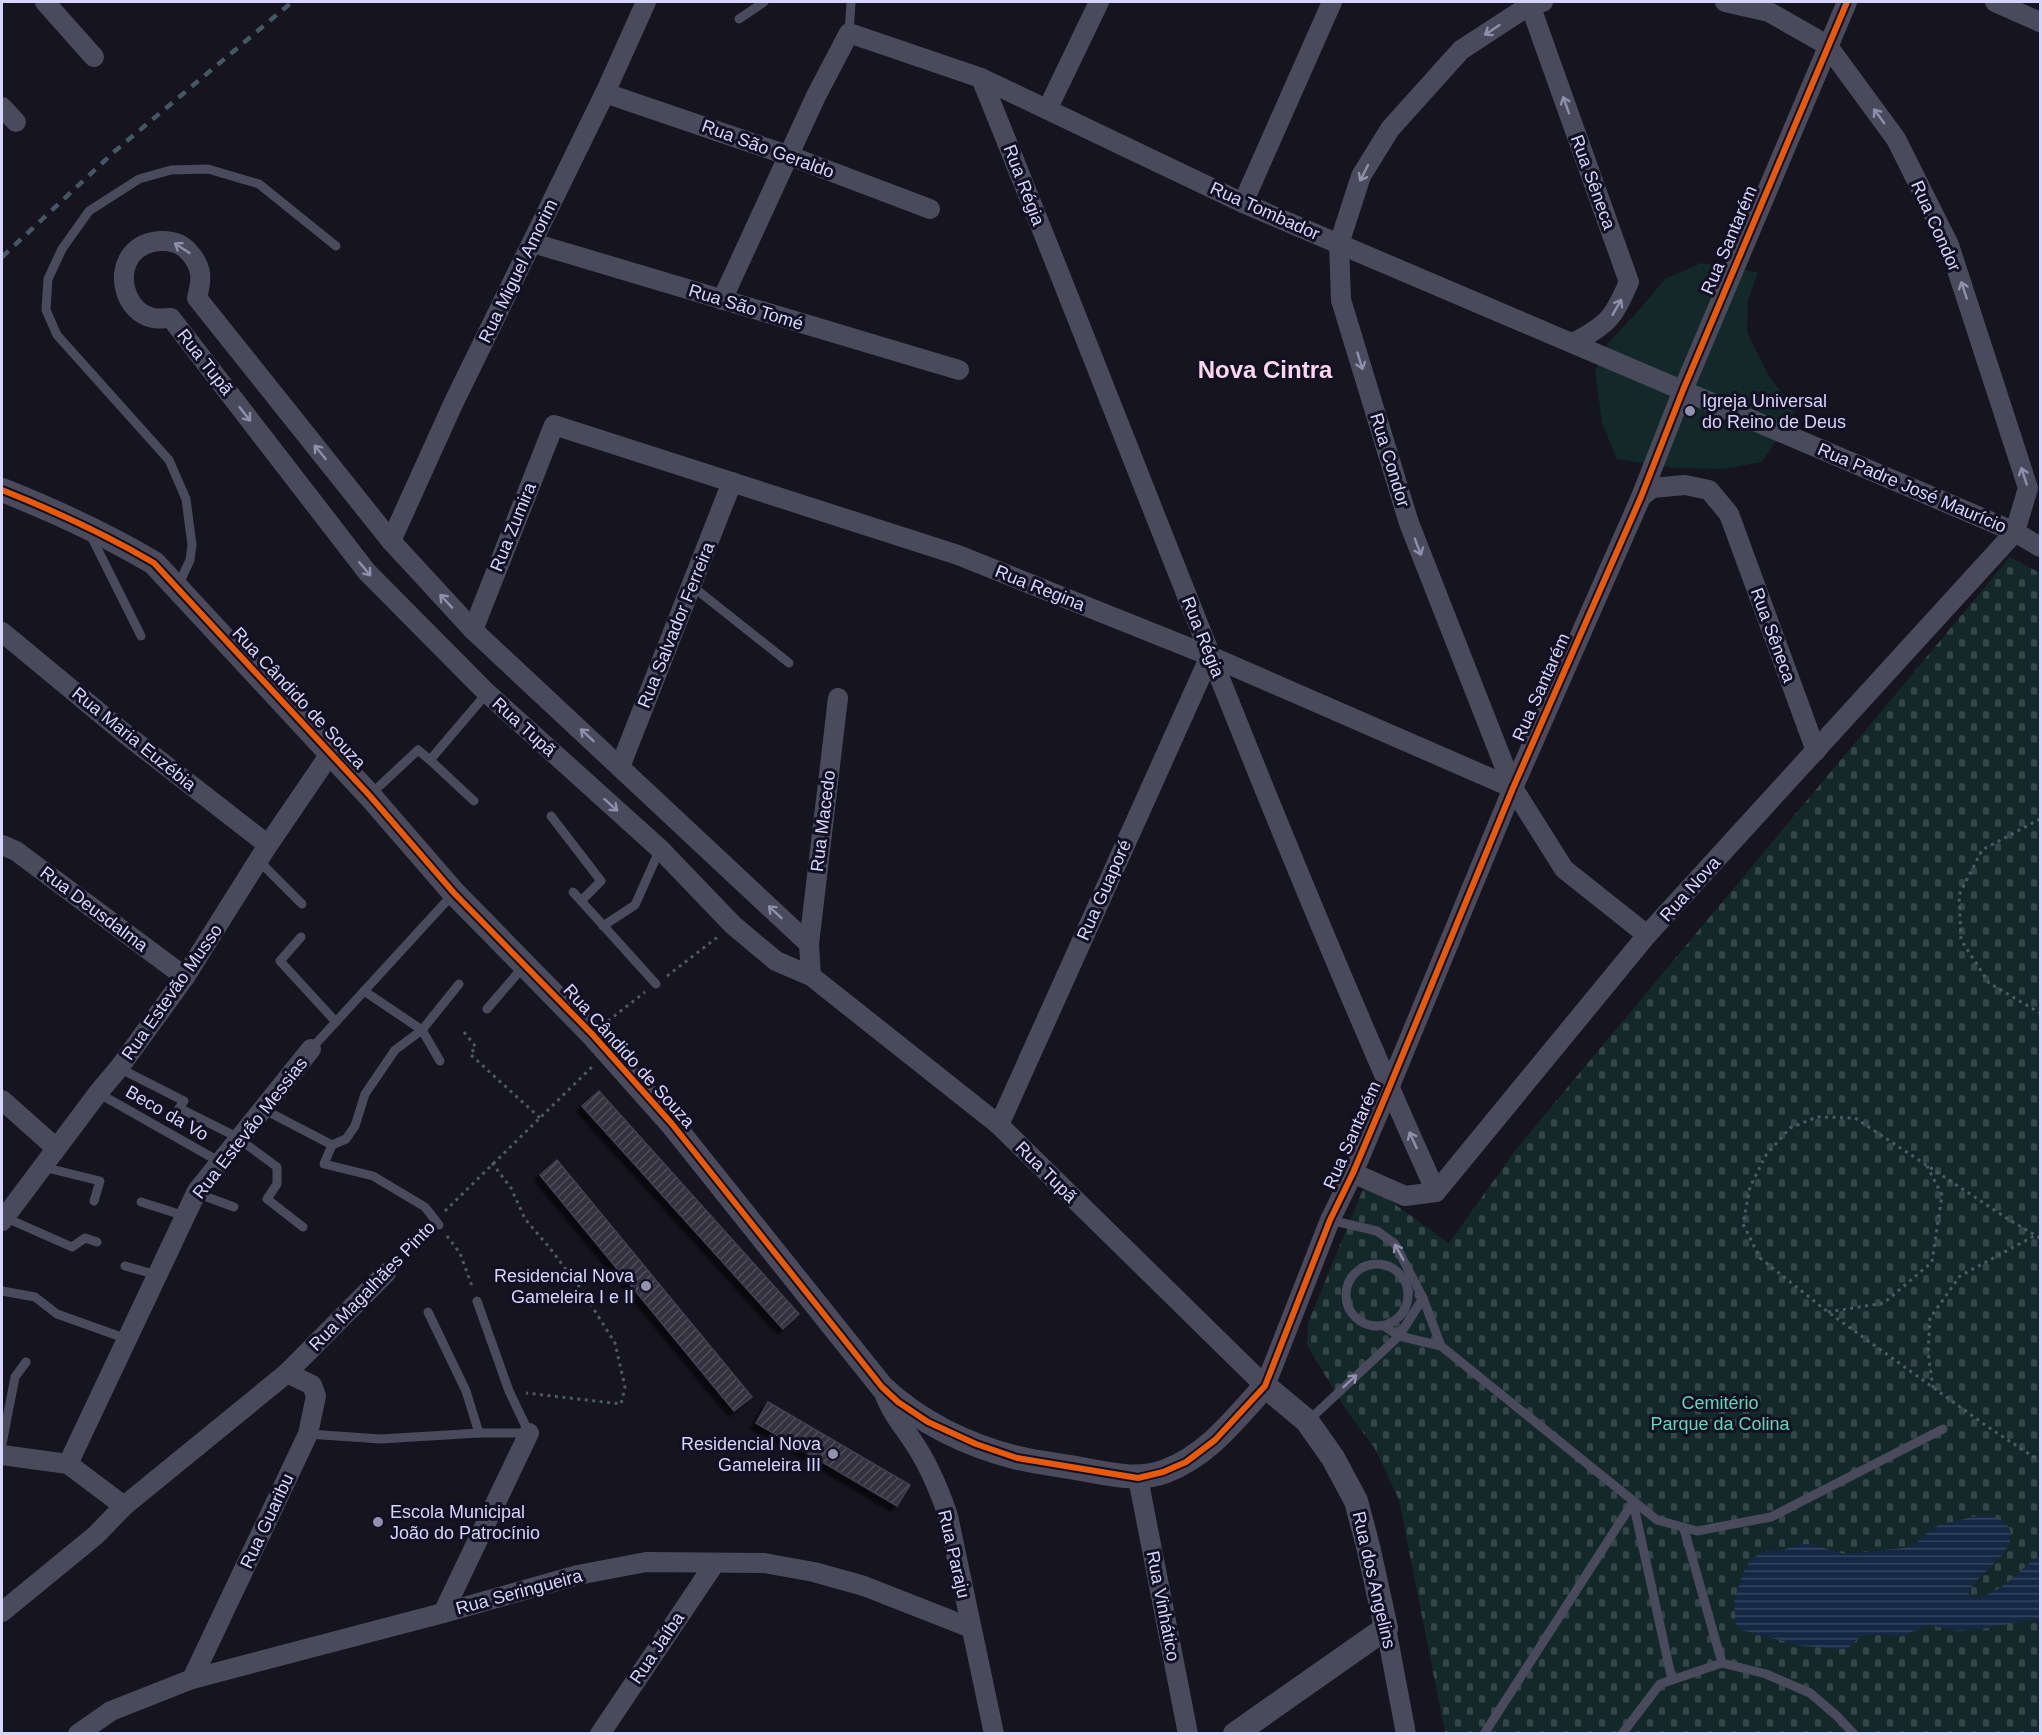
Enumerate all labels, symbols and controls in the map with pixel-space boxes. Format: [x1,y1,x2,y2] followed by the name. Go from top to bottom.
[1484,24,1501,36] one-way arrow
[1559,96,1570,115] one-way arrow
[1873,108,1885,124] one-way arrow
[699,116,837,182] street label: Rua São Geraldo
[1567,132,1620,233] street label: Rua Sêneca
[999,142,1049,229] street label: Rua Régia
[1357,164,1369,182] one-way arrow
[1207,178,1323,244] street label: Rua Tombador
[1907,178,1965,274] street label: Rua Condor
[1697,183,1761,297] street label: Rua Santarém
[475,196,561,346] street label: Rua Miguel Amorim
[174,242,191,255] one-way arrow
[686,280,806,334] street label: Rua São Tomé
[1958,281,1969,300] one-way arrow
[1611,299,1623,316] one-way arrow
[173,325,238,400] street label: Rua Tupã
[1355,351,1366,370] one-way arrow
[1198,356,1333,383] district label: Nova Cintra
[1702,391,1846,432] place label: Igreja Universal do Reino de Deus
[1683,404,1697,418] marker: Igreja Universal do Reino de Deus
[239,406,252,422] one-way arrow
[1366,411,1414,509] street label: Rua Condor
[1815,439,2009,537] street label: Rua Padre José Maurício
[313,444,326,460] one-way arrow
[2018,467,2029,486] one-way arrow
[486,479,540,574] street label: Rua Zumira
[1413,537,1424,555] one-way arrow
[634,538,719,711] street label: Rua Salvador Ferreira
[358,561,371,577] one-way arrow
[992,561,1089,615] street label: Rua Regina
[1747,585,1800,686] street label: Rua Sêneca
[439,593,453,608] one-way arrow
[1178,594,1229,681] street label: Rua Régia
[228,623,370,774] street label: Rua Cândido de Souza
[1508,630,1574,744] street label: Rua Santarém
[68,683,201,796] street label: Rua Maria Euzébia
[488,693,560,761] street label: Rua Tupã
[579,728,594,743] one-way arrow
[807,769,839,873] street label: Rua Macedo
[603,798,618,812] one-way arrow
[1073,837,1135,943] street label: Rua Guaporé
[1656,852,1725,925] street label: Rua Nova
[36,862,152,956] street label: Rua Deusdalma
[768,905,783,919] one-way arrow
[118,920,226,1064] street label: Rua Estevão Musso
[559,980,699,1133] street label: Rua Cândido de Souza
[189,1053,311,1203] street label: Rua Estevão Messias
[1319,1078,1385,1192] street label: Rua Santarém
[122,1081,212,1145] street label: Beco da Vo
[1406,1131,1418,1149] one-way arrow
[1011,1137,1081,1207] street label: Rua Tupã
[305,1217,439,1355] street label: Rua Magalhães Pinto
[1393,1244,1405,1261] one-way arrow
[494,1266,635,1307] place label: Residencial Nova Gameleira I e II
[639,1279,653,1293] marker: Residencial Nova Gameleira I e II
[1342,1375,1357,1389] one-way arrow
[1650,1393,1791,1434] park label: Cemitério Parque da Colina
[681,1434,822,1475] place label: Residencial Nova Gameleira III
[826,1447,840,1461] marker: Residencial Nova Gameleira III
[236,1471,298,1571] street label: Rua Guaribu
[390,1502,540,1543] place label: Escola Municipal João do Patrocínio
[934,1508,974,1600] street label: Rua Paraju
[1348,1509,1400,1651] street label: Rua dos Angelins
[371,1515,385,1529] marker: Escola Municipal João do Patrocínio
[1143,1549,1183,1663] street label: Rua Vinhático
[454,1565,585,1618] street label: Rua Seringueira
[626,1608,689,1688] street label: Rua Jaíba

